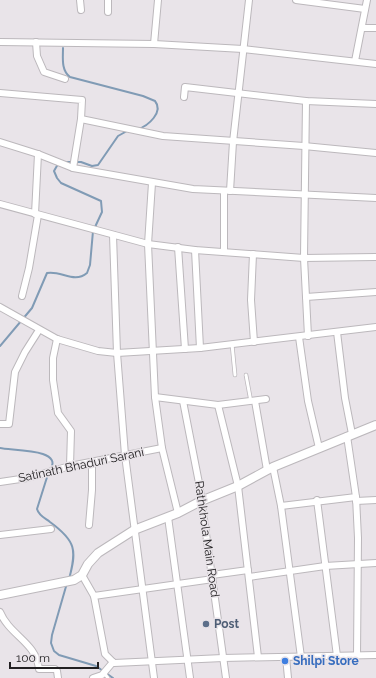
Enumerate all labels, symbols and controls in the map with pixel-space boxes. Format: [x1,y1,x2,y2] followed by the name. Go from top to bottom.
[17,445,145,485] street label: Satinath Bhaduri Sarani
[192,480,222,598] street label: Rathkhola Main Road
[214,617,240,631] place label: Post
[201,619,211,629] marker: Post
[10,644,98,670] scale bar
[16,651,50,665] text: 100 m
[293,654,359,668] place label: Shilpi Store
[280,656,290,666] marker: Shilpi Store

